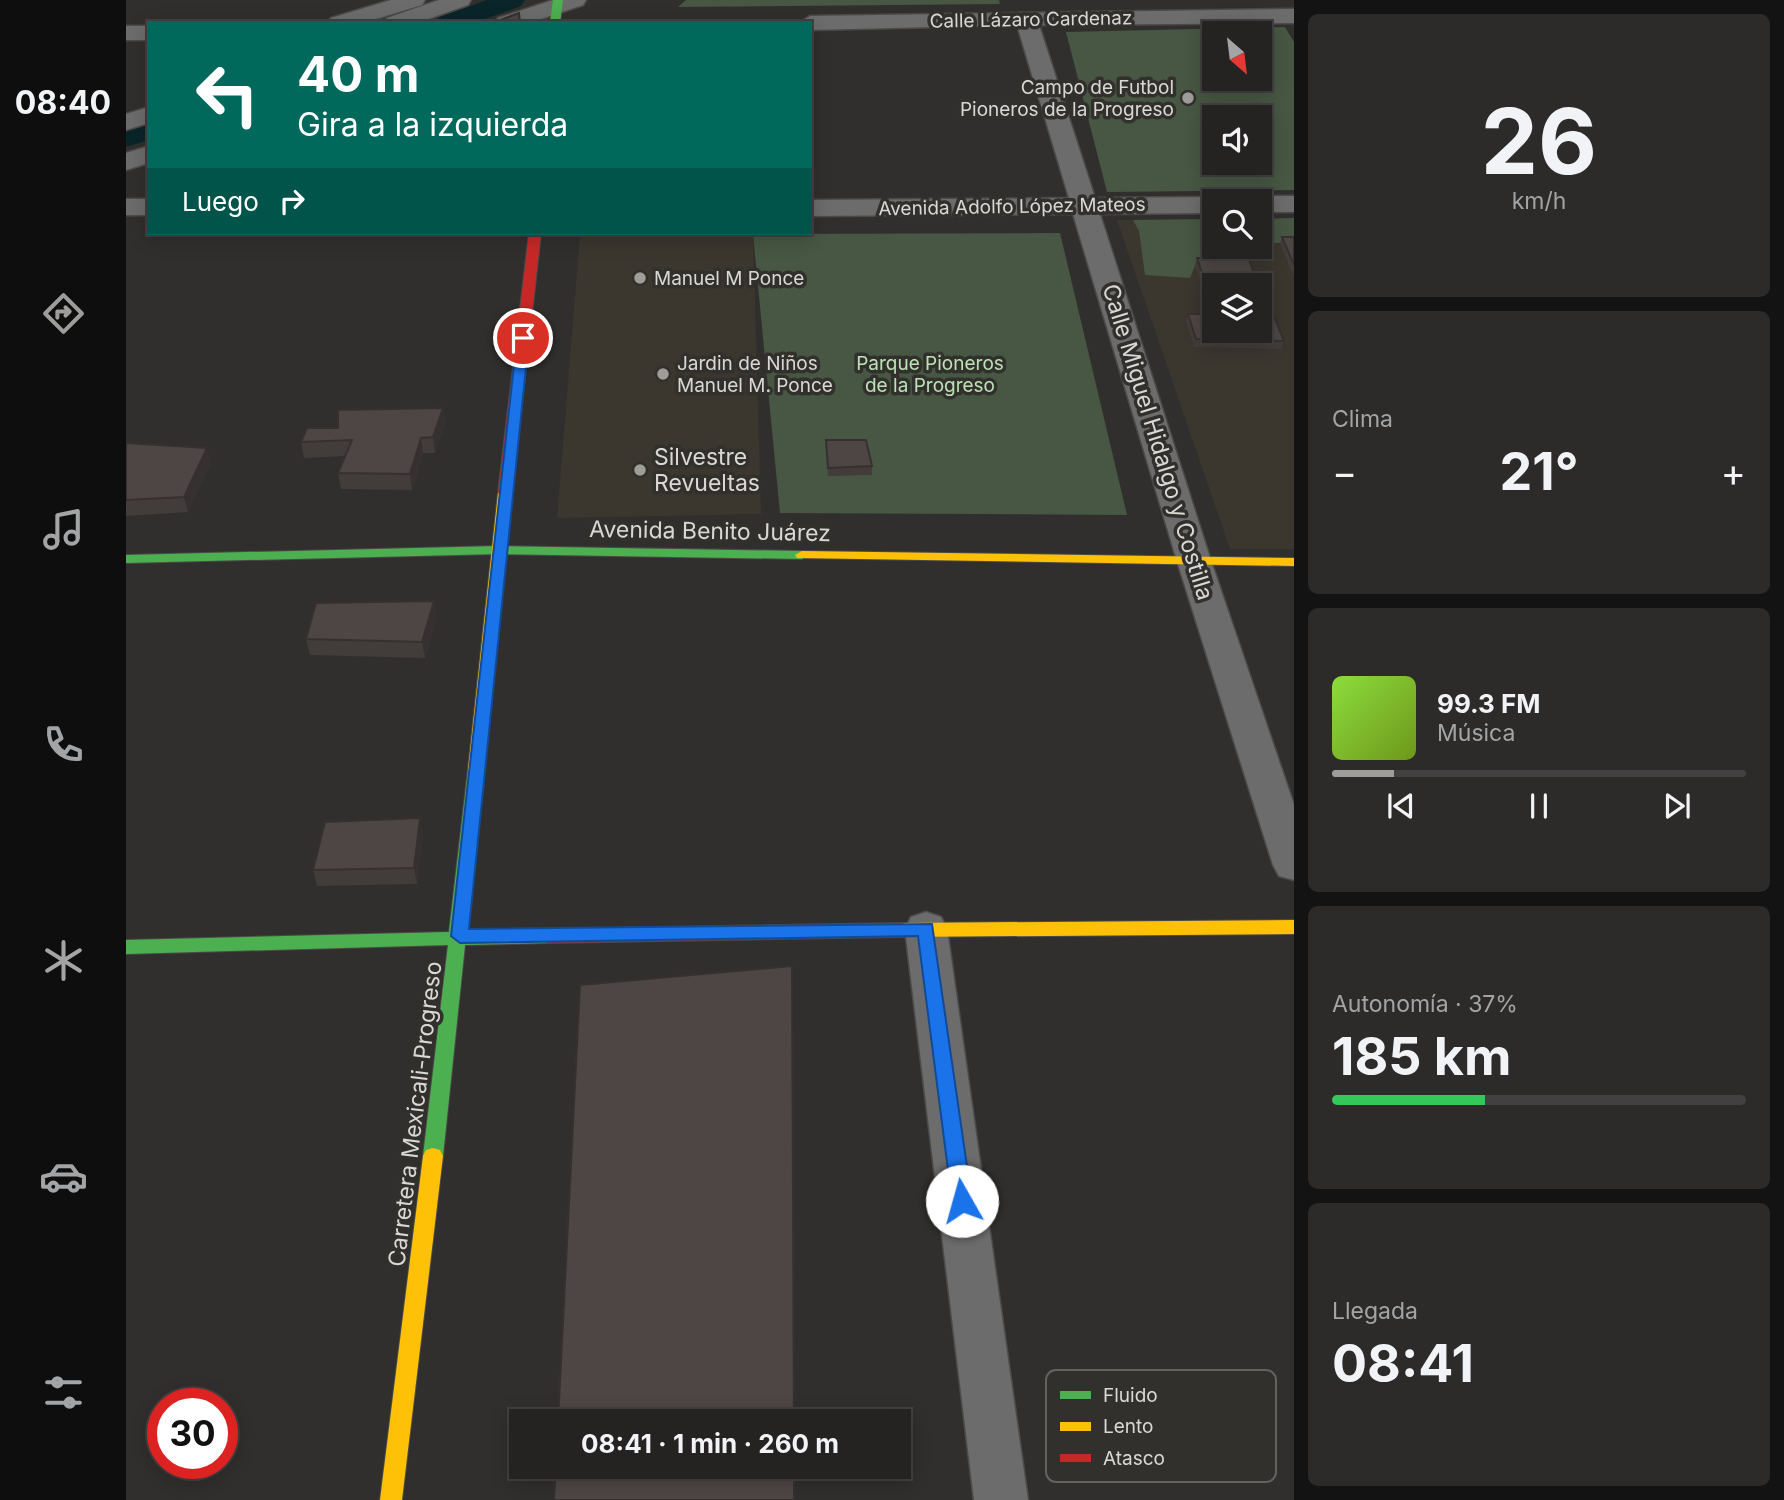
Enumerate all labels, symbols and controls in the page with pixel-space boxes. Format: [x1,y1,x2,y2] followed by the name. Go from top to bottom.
[929,6,1133,33] street label: Calle Lázaro Cardenaz
[1202,21,1272,91] north arrow
[1202,21,1272,343] map controls
[297,45,420,104] text: 40 m
[182,49,273,140] icon: left
[960,76,1174,121] place label: Campo de Futbol Pioneros de la Progreso
[15,83,111,122] text: 08:40
[1481,86,1597,196] text: 26
[1180,90,1196,106] marker: Campo de Futbol Pioneros de la Progreso
[297,105,568,144] text: Gira a la izquierda
[1202,105,1272,175] button: sound
[273,182,311,220] icon: right
[182,186,259,217] text: Luego
[1512,187,1566,215] text: km/h
[1202,189,1272,259] button: search
[878,193,1146,220] street label: Avenida Adolfo López Mateos
[654,267,804,290] place label: Manuel M Ponce
[632,270,648,286] marker: Manuel M Ponce
[1202,273,1272,343] button: layers
[1097,281,1219,603] street label: Calle Miguel Hidalgo y Costilla
[39,289,88,338] icon: directions
[493,308,553,368] pin
[504,319,542,357] icon: arrive
[677,352,833,397] place label: Jardin de Niños Manuel M. Ponce
[856,352,1004,397] park label: Parque Pioneros de la Progreso
[655,366,671,382] marker: Jardin de Niños Manuel M. Ponce
[1332,405,1393,433] text: Clima
[1499,440,1579,503] text: 21°
[654,443,760,497] place label: Silvestre Revueltas
[1332,449,1357,495] text: −
[1721,449,1746,495] text: +
[632,462,648,478] marker: Silvestre Revueltas
[39,505,88,554] icon: music
[589,515,831,547] street label: Avenida Benito Juárez
[1437,688,1541,719] text: 99.3 FM
[1437,719,1515,747] text: Música
[39,720,88,769] icon: phone
[1382,787,1420,825] icon: previous
[1520,787,1558,825] icon: pause
[1658,787,1696,825] icon: next
[39,936,88,985] icon: climate
[382,960,448,1268] street label: Carretera Mexicali-Progreso
[1332,990,1518,1018] text: Autonomía · 37%
[1332,1025,1511,1088] text: 185 km
[39,1152,88,1201] icon: car
[925,1164,999,1238] position arrow
[1332,1297,1418,1325] text: Llegada
[1332,1332,1474,1395] text: 08:41
[39,1368,88,1417] icon: filters
[1046,1370,1276,1482] legend
[1103,1384,1158,1407] text: Fluido
[147,1388,238,1479] speed limit sign: 30
[1103,1415,1153,1438] text: Lento
[581,1428,839,1459] text: 08:41 · 1 min · 260 m
[1103,1447,1165,1470] text: Atasco

